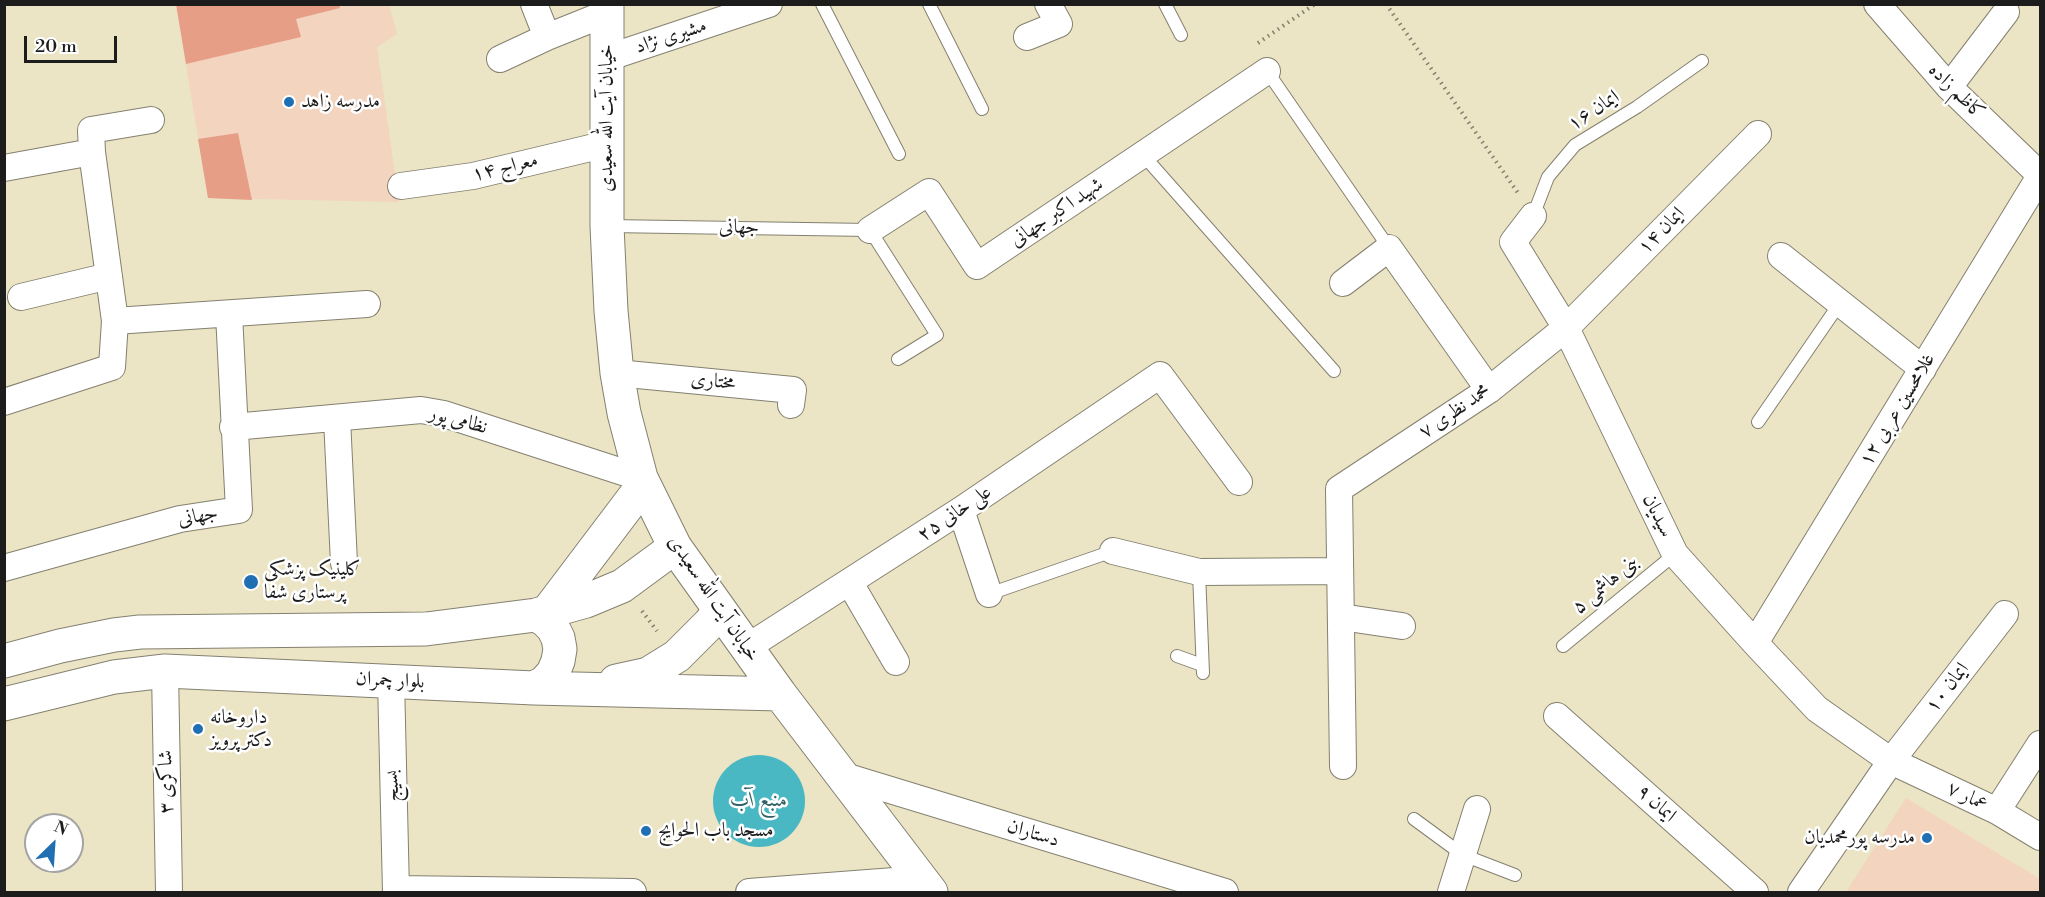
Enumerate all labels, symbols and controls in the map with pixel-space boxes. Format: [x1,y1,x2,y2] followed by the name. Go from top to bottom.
[632,14,710,60] street label: مشیری نژاد
[27,24,120,62] scale bar
[35,35,77,58] text: 20 m
[595,44,619,192] street label: خیابان آیت الله سعیدی
[1923,59,1989,125] street label: کاظم زاده
[1564,86,1624,136] street label: ایمان ۱۶
[301,90,380,114] place label: مدرسه زاهد
[282,95,296,109] marker: مدرسه زاهد
[470,149,540,187] street label: معراج ۱۴
[1006,173,1108,253] street label: شهید اکبر جهانی
[1633,202,1691,260] street label: ایمان ۱۴
[719,216,759,240] street label: جهانی
[1855,349,1941,471] street label: غلامحسین عربی ۱۲
[689,368,737,396] street label: مختاری
[1415,379,1495,445] street label: محمد نظری ۷
[426,402,490,440] street label: نظامی پور
[913,481,997,547] street label: علی خانی ۲۵
[1636,490,1678,542] street label: سیدیان
[176,502,220,532] street label: جهانی
[662,531,764,667] street label: خیابان آیت الله سعیدی
[1568,550,1644,620] street label: بنی هاشمی ۵
[264,558,361,605] place label: کلینیک پزشکی پرستاری شفا
[242,573,260,591] marker: کلینیک پزشکی پرستاری شفا
[1921,658,1975,718] street label: ایمان ۱۰
[355,667,425,695] street label: بلوار چمران
[210,706,272,753] place label: داروخانه دکتر پرویز
[191,722,205,736] marker: داروخانه دکتر پرویز
[154,750,180,814] street label: شاکری ۳
[380,770,406,802] street label: بسیج
[1943,777,1991,817] street label: عمار ۷
[1631,780,1681,828] street label: ایمان ۹
[730,788,788,814] water label: منبع آب
[24,813,84,873] north arrow
[1004,815,1062,853] street label: دستاران
[51,817,71,840] text: N
[658,819,774,843] place label: مسجد باب الحوایج
[639,824,653,838] marker: مسجد باب الحوایج
[1804,826,1915,850] place label: مدرسه پورمحمدیان
[1920,831,1934,845] marker: مدرسه پورمحمدیان

